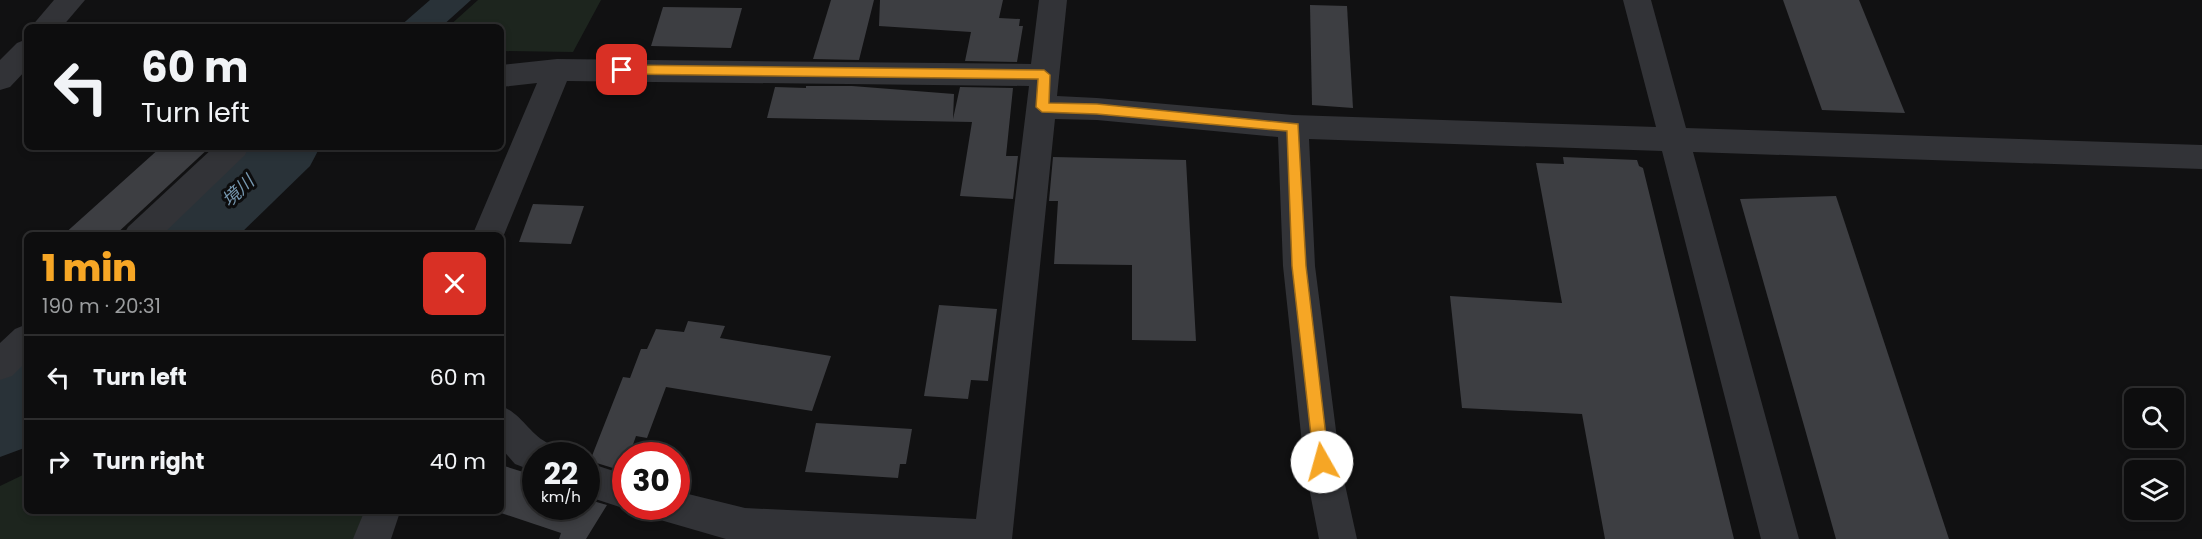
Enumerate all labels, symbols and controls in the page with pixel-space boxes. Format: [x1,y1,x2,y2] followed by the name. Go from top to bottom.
[141,38,249,97] text: 60 m
[596,44,647,95] pin
[42,48,120,126] icon: left
[605,53,638,86] icon: arrive
[141,94,250,131] text: Turn left
[216,168,261,212] water label: 境川
[42,243,137,294] text: 1 min
[423,252,486,315] button: close
[42,292,161,320] text: 190 m · 20:31
[42,361,75,394] icon: left
[93,362,187,393] text: Turn left
[430,362,486,393] text: 60 m
[2124,388,2184,520] map controls
[2124,388,2184,448] button: search
[1290,430,1354,494] position arrow
[612,442,690,520] speed limit sign: 30
[42,445,75,478] icon: right
[93,446,204,477] text: Turn right
[430,446,486,477] text: 40 m
[544,452,578,495] text: 22
[2124,460,2184,520] button: layers
[541,486,581,507] text: km/h

